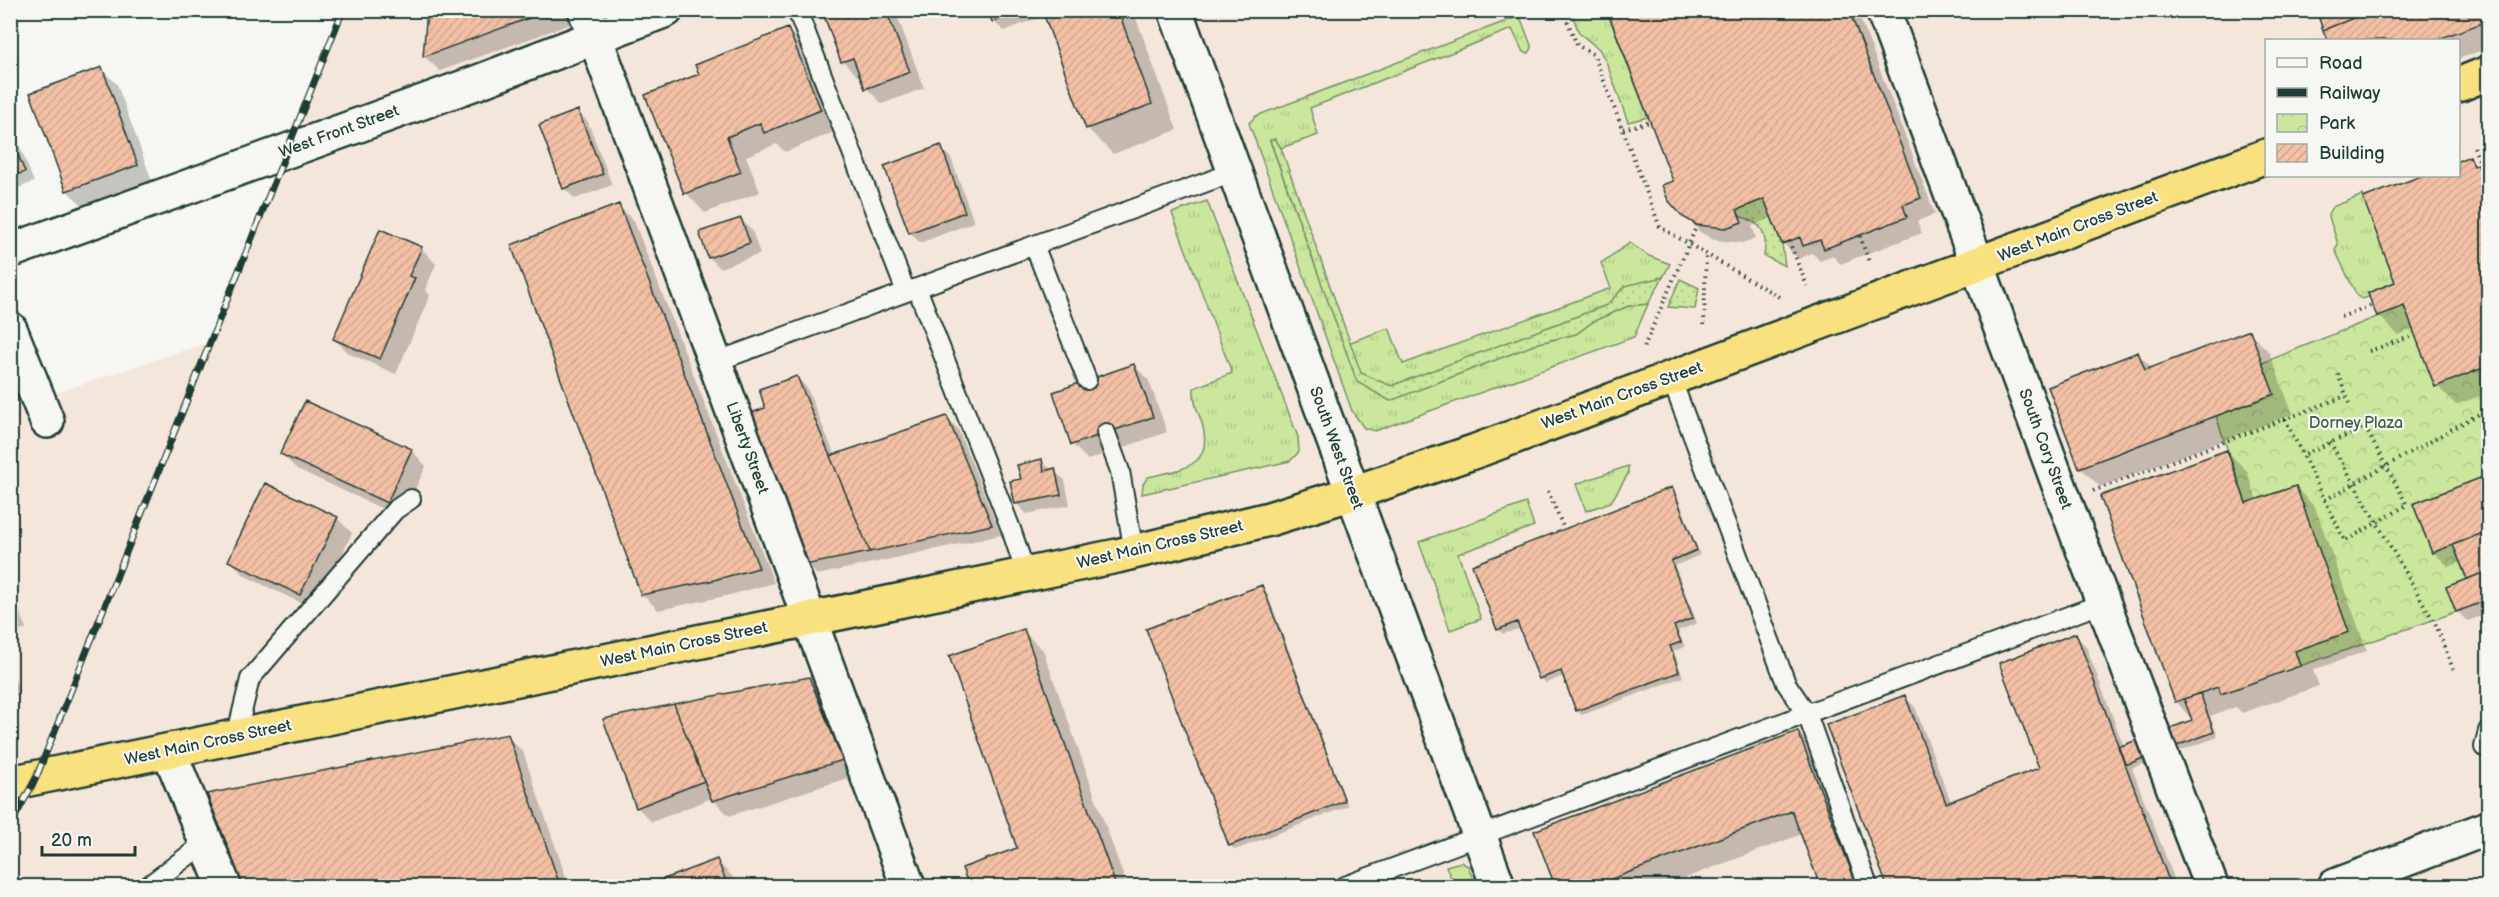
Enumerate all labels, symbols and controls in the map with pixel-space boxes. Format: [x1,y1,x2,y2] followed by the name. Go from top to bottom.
[2265,39,2460,177] legend
[2319,53,2363,74] text: Road
[2319,83,2381,104] text: Railway
[276,101,402,163] street label: West Front Street
[2319,113,2355,134] text: Park
[2319,143,2385,164] text: Building
[1995,188,2161,266] street label: West Main Cross Street
[1539,358,1705,434] street label: West Main Cross Street
[1305,384,1367,512] street label: South West Street
[2014,386,2076,512] street label: South Cory Street
[722,399,772,497] street label: Liberty Street
[2309,414,2403,433] park label: Dorney Plaza
[1075,517,1245,573] street label: West Main Cross Street
[599,618,769,672] street label: West Main Cross Street
[123,716,293,770] street label: West Main Cross Street
[42,819,135,857] scale bar
[51,830,92,851] text: 20 m

